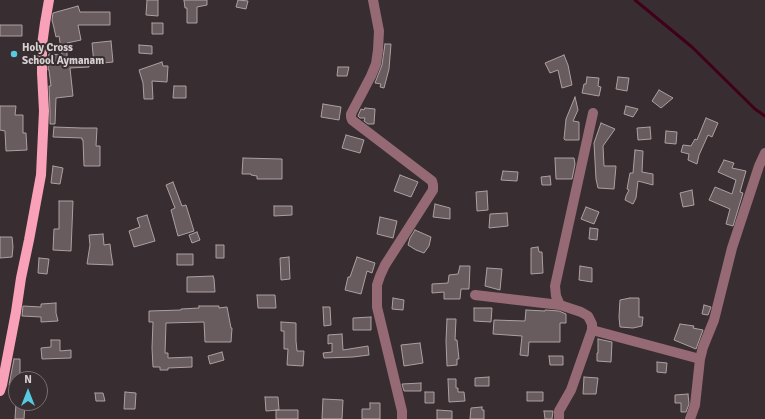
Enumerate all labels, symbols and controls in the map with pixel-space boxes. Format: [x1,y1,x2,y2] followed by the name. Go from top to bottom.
[22,41,104,67] place label: Holy Cross School Aymanam
[9,49,19,59] marker: Holy Cross School Aymanam
[8,371,48,411] north arrow
[24,373,32,386] text: N

